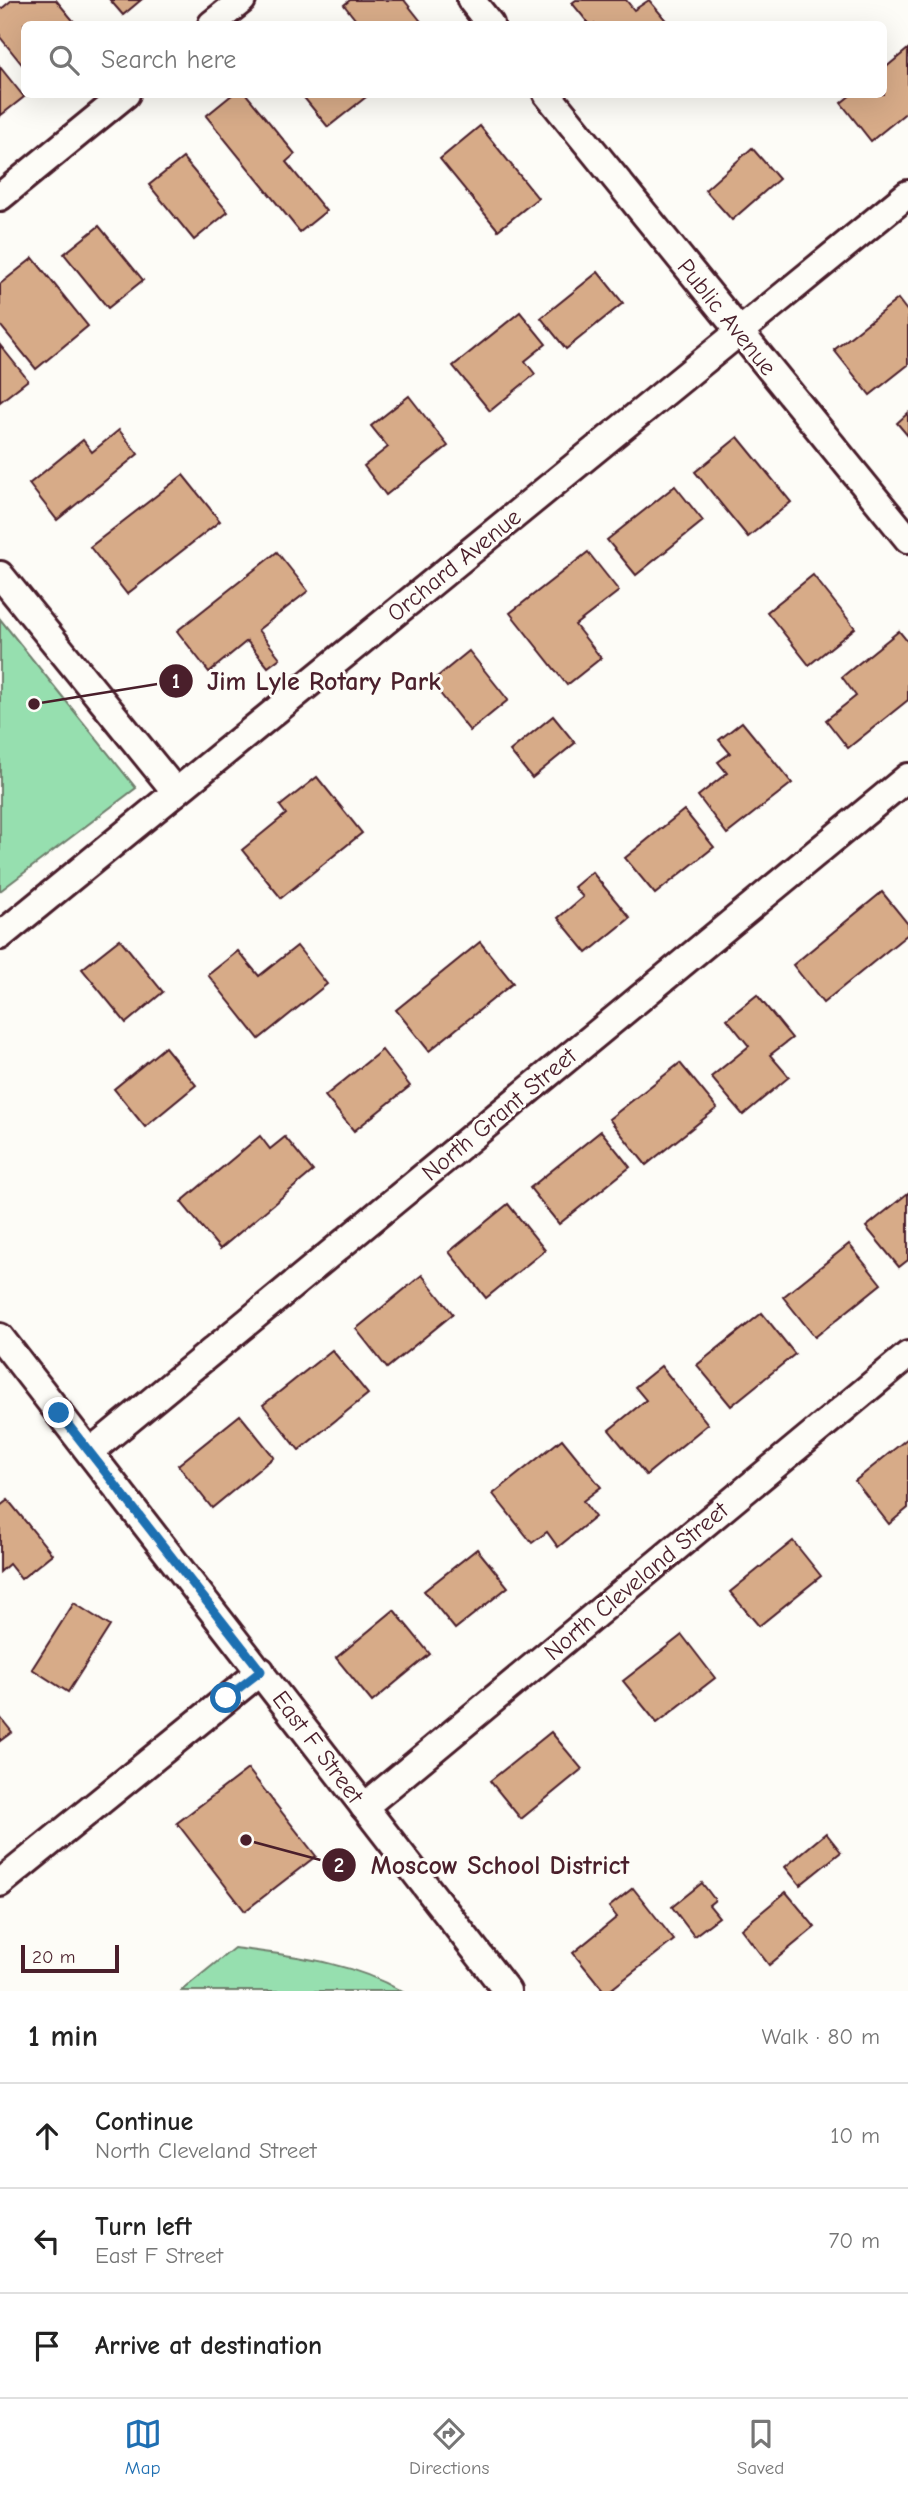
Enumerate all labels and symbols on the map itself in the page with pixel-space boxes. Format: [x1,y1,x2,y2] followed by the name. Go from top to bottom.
[671,253,783,381] street label: Public Avenue
[382,503,526,627] street label: Orchard Avenue
[158,657,455,704] callout: Jim Lyle Rotary Park
[207,667,441,697] text: Jim Lyle Rotary Park
[172,669,180,693] text: 1
[416,1041,583,1187] street label: North Grant Street
[43,1397,74,1428] route end
[538,1495,734,1666] street label: North Cleveland Street
[210,1682,241,1713] route start
[267,1685,370,1810] street label: East F Street
[321,1842,643,1889] callout: Moscow School District
[371,1851,630,1881] text: Moscow School District
[334,1853,344,1877] text: 2
[21,1942,119,1974] scale bar

